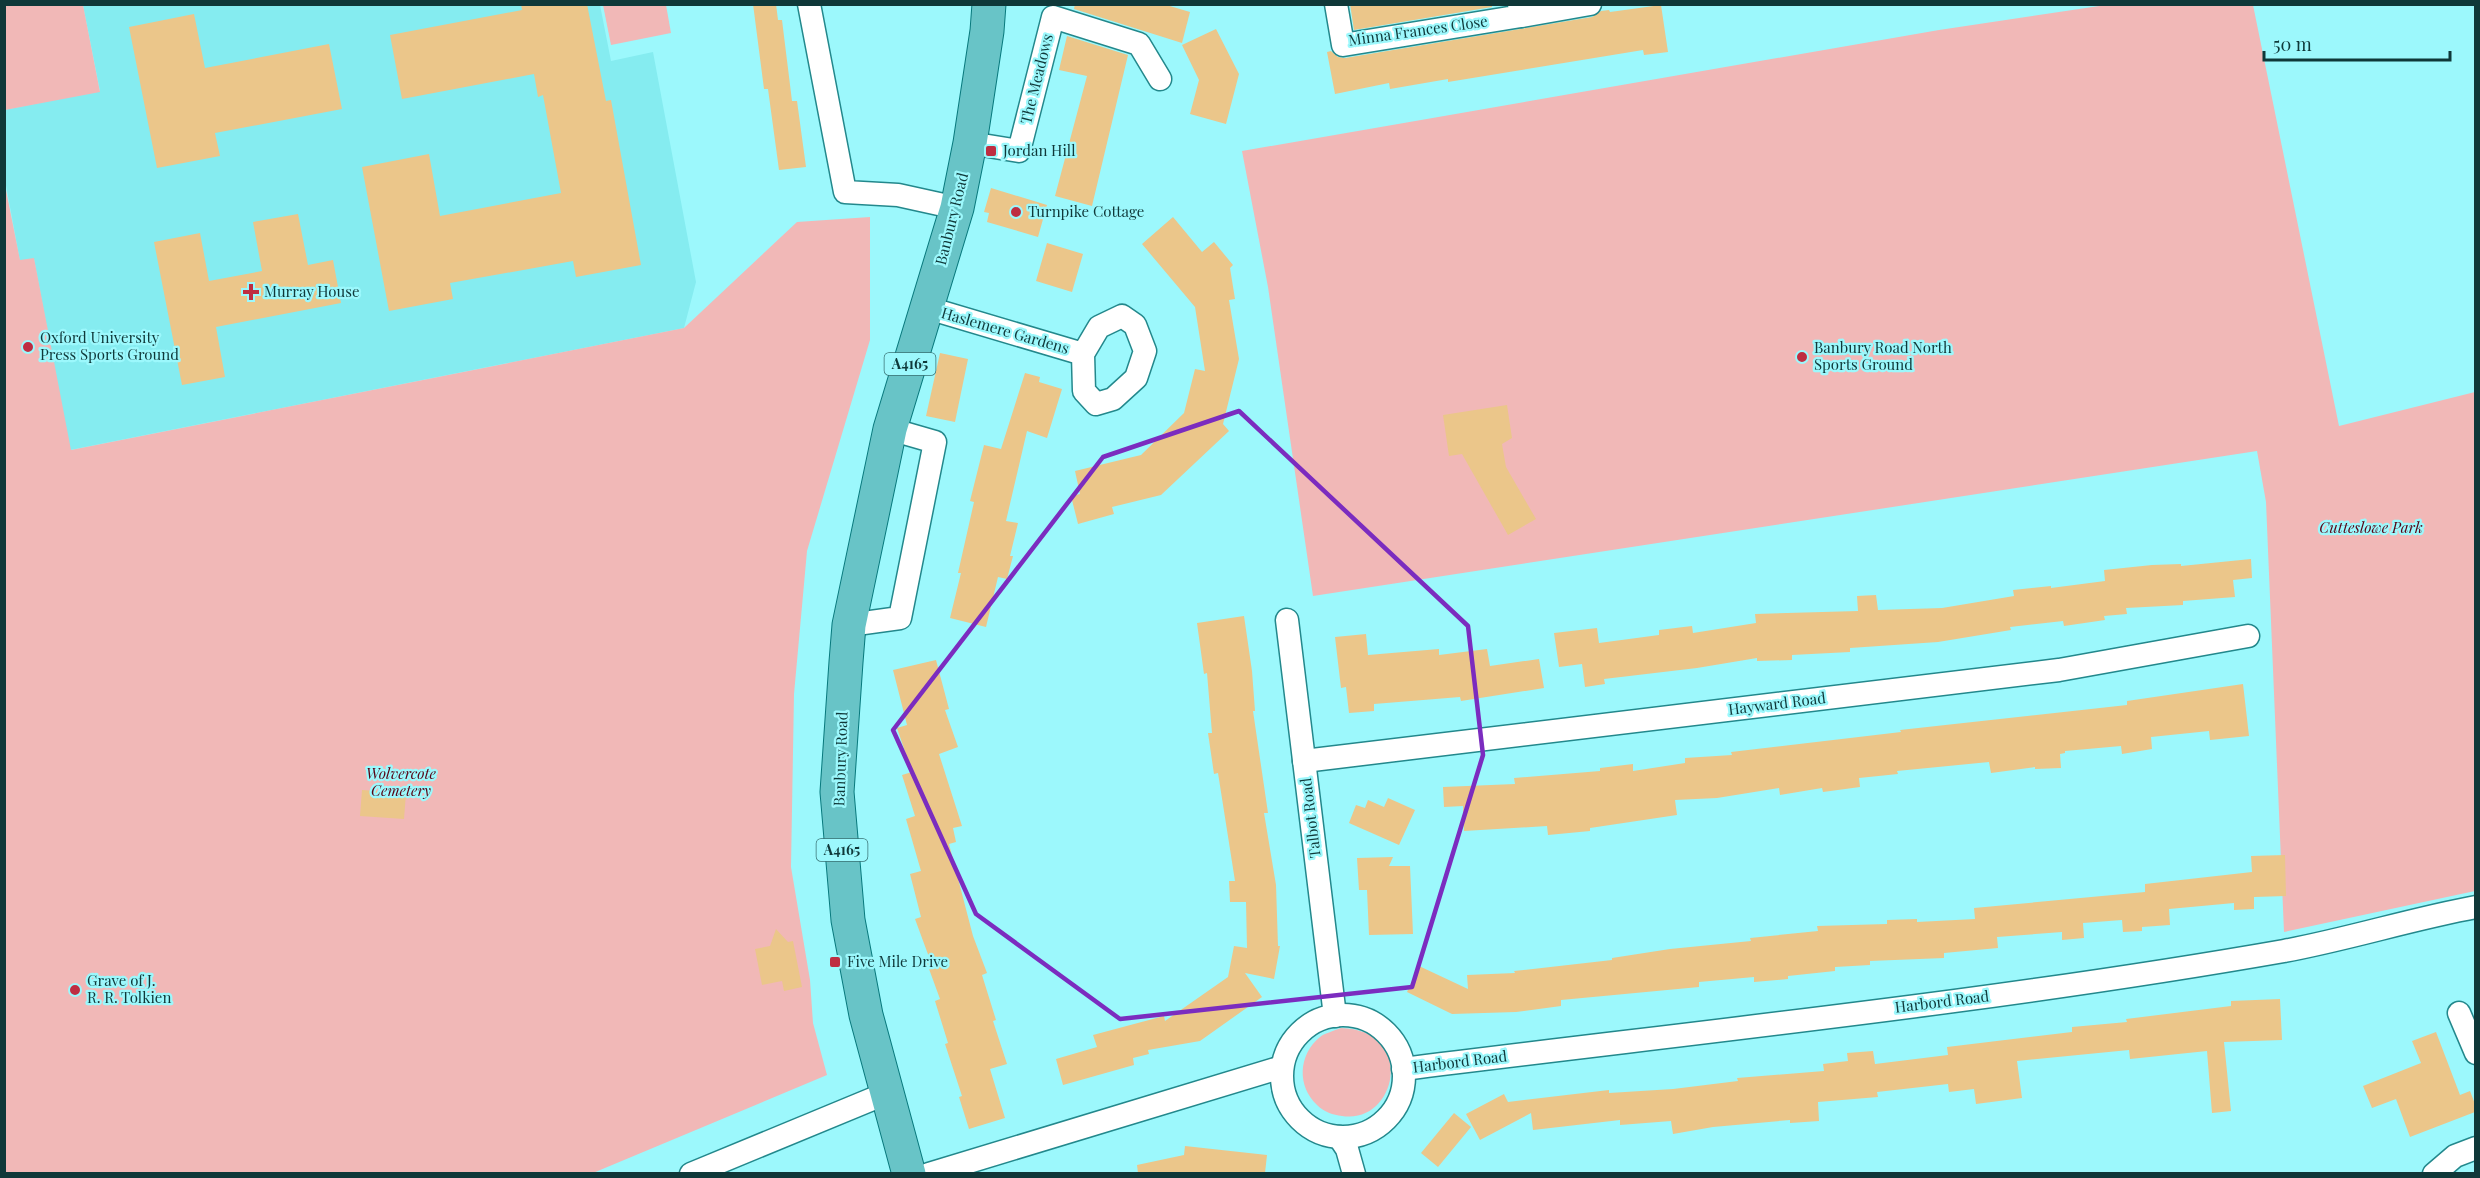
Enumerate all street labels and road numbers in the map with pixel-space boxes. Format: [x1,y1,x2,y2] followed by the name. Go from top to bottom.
[1347,10,1489,50] street label: Minna Frances Close
[1015,32,1057,126] street label: The Meadows
[930,170,972,267] street label: Banbury Road
[939,302,1072,358] street label: Haslemere Gardens
[884,353,936,375] road number: A4165
[1727,687,1827,719] street label: Hayward Road
[828,711,852,807] street label: Banbury Road
[1295,777,1325,859] street label: Talbot Road
[816,839,868,861] road number: A4165
[1894,985,1990,1017] street label: Harbord Road
[1412,1045,1508,1077] street label: Harbord Road

